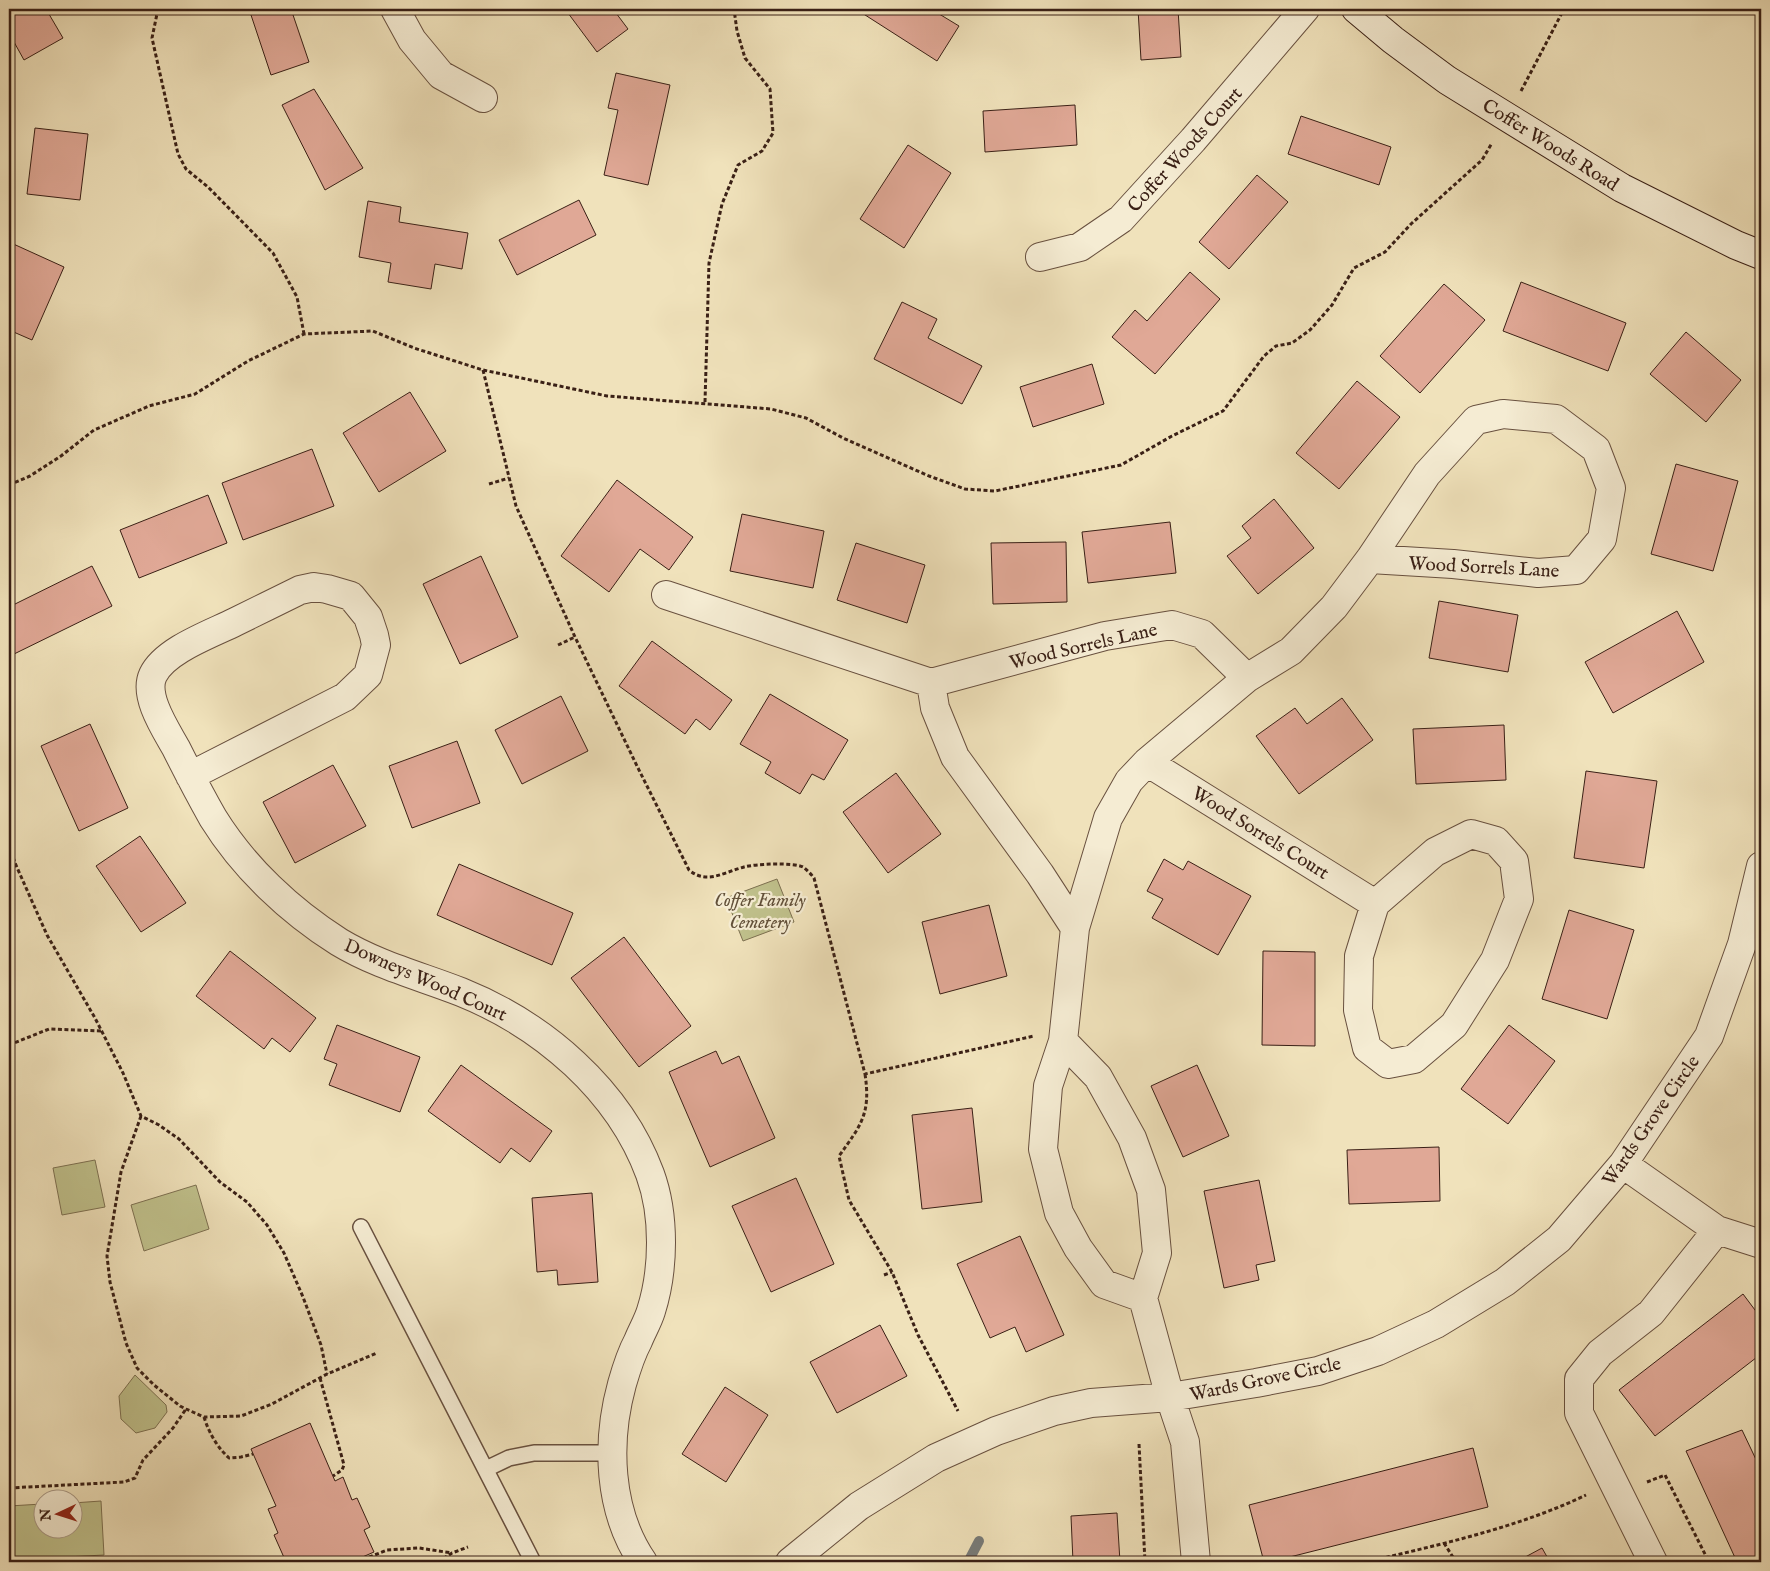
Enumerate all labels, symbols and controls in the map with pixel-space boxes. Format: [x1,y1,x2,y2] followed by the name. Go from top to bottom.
[1123,82,1248,218] street label: Coffer Woods Court
[1477,94,1623,198] street label: Coffer Woods Road
[1408,552,1560,584] street label: Wood Sorrels Lane
[1007,618,1160,676] street label: Wood Sorrels Lane
[1187,782,1334,886] street label: Wood Sorrels Court
[714,889,807,935] park label: Coffer Family Cemetery
[340,934,511,1028] street label: Downeys Wood Court
[1598,1051,1706,1191] street label: Wards Grove Circle
[1188,1352,1343,1408] street label: Wards Grove Circle
[32,1488,82,1538] north arrow
[37,1508,55,1523] text: N

